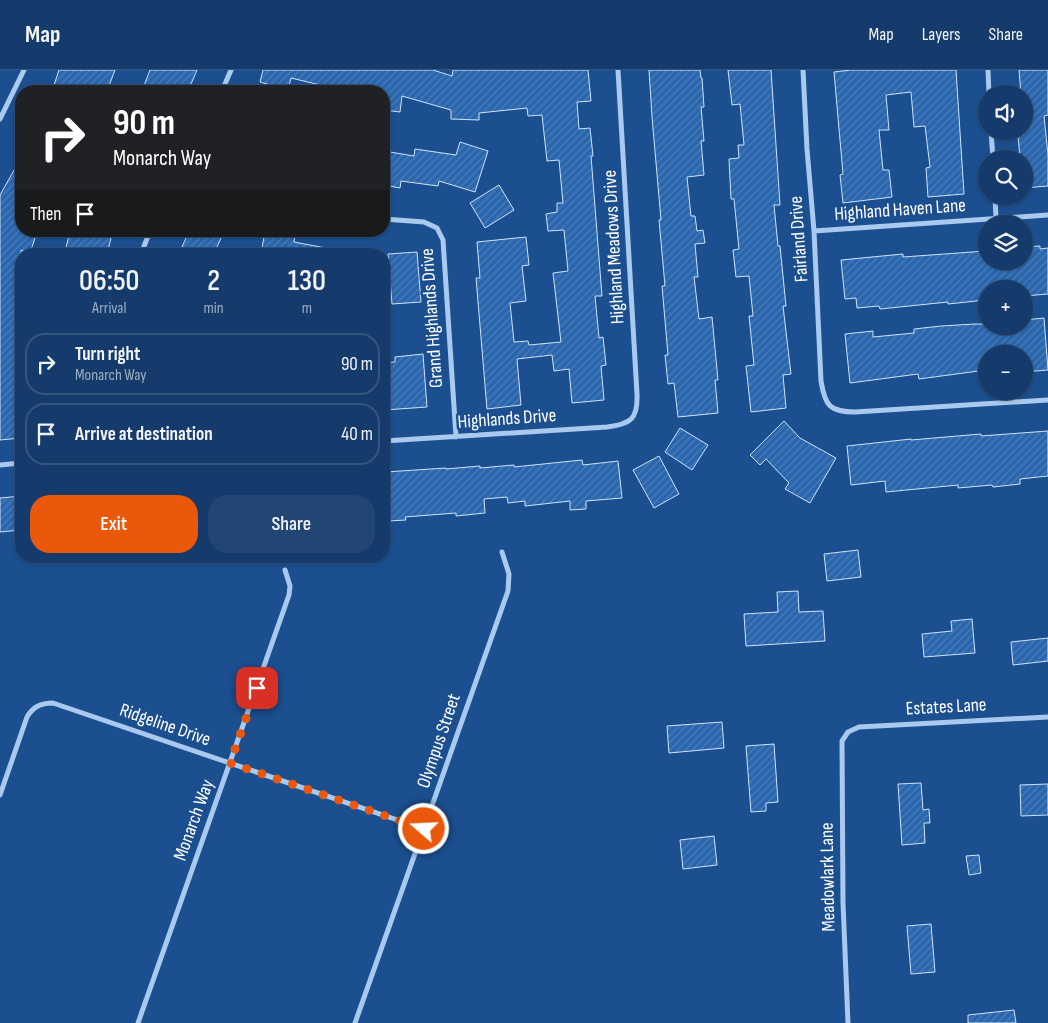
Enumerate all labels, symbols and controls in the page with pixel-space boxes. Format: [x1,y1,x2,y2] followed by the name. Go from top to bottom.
[25,20,60,49] text: Map
[869,24,894,45] text: Map
[922,24,961,45] text: Layers
[989,24,1023,45] text: Share
[978,85,1033,400] map controls
[978,85,1033,140] button: sound
[113,102,175,145] text: 90 m
[30,105,95,170] icon: right
[113,145,211,172] text: Monarch Way
[978,150,1033,205] button: search
[598,169,630,325] street label: Highland Meadows Drive
[833,194,967,226] street label: Highland Haven Lane
[785,195,813,283] street label: Fairland Drive
[71,200,99,228] icon: arrive
[30,203,61,226] text: Then
[978,215,1033,270] button: layers
[416,247,448,389] street label: Grand Highlands Drive
[79,263,140,299] text: 06:50
[207,263,220,299] text: 2
[288,263,326,299] text: 130
[978,280,1033,335] button: +
[92,299,126,318] text: Arrival
[204,299,224,318] text: min
[302,299,312,318] text: m
[75,343,140,366] text: Turn right
[978,345,1033,400] button: −
[32,350,60,378] icon: right
[341,353,373,376] text: 90 m
[75,366,147,385] text: Monarch Way
[457,404,557,434] street label: Highlands Drive
[32,420,60,448] icon: arrive
[75,423,213,446] text: Arrive at destination
[341,423,373,446] text: 40 m
[30,495,198,553] button: Exit
[208,495,375,553] button: Share
[236,667,278,709] pin
[243,674,271,702] icon: arrive
[412,691,466,791] street label: Olympus Street
[905,693,987,721] street label: Estates Lane
[116,699,214,751] street label: Ridgeline Drive
[169,776,220,864] street label: Monarch Way
[397,802,449,854] position arrow
[816,822,840,932] street label: Meadowlark Lane

